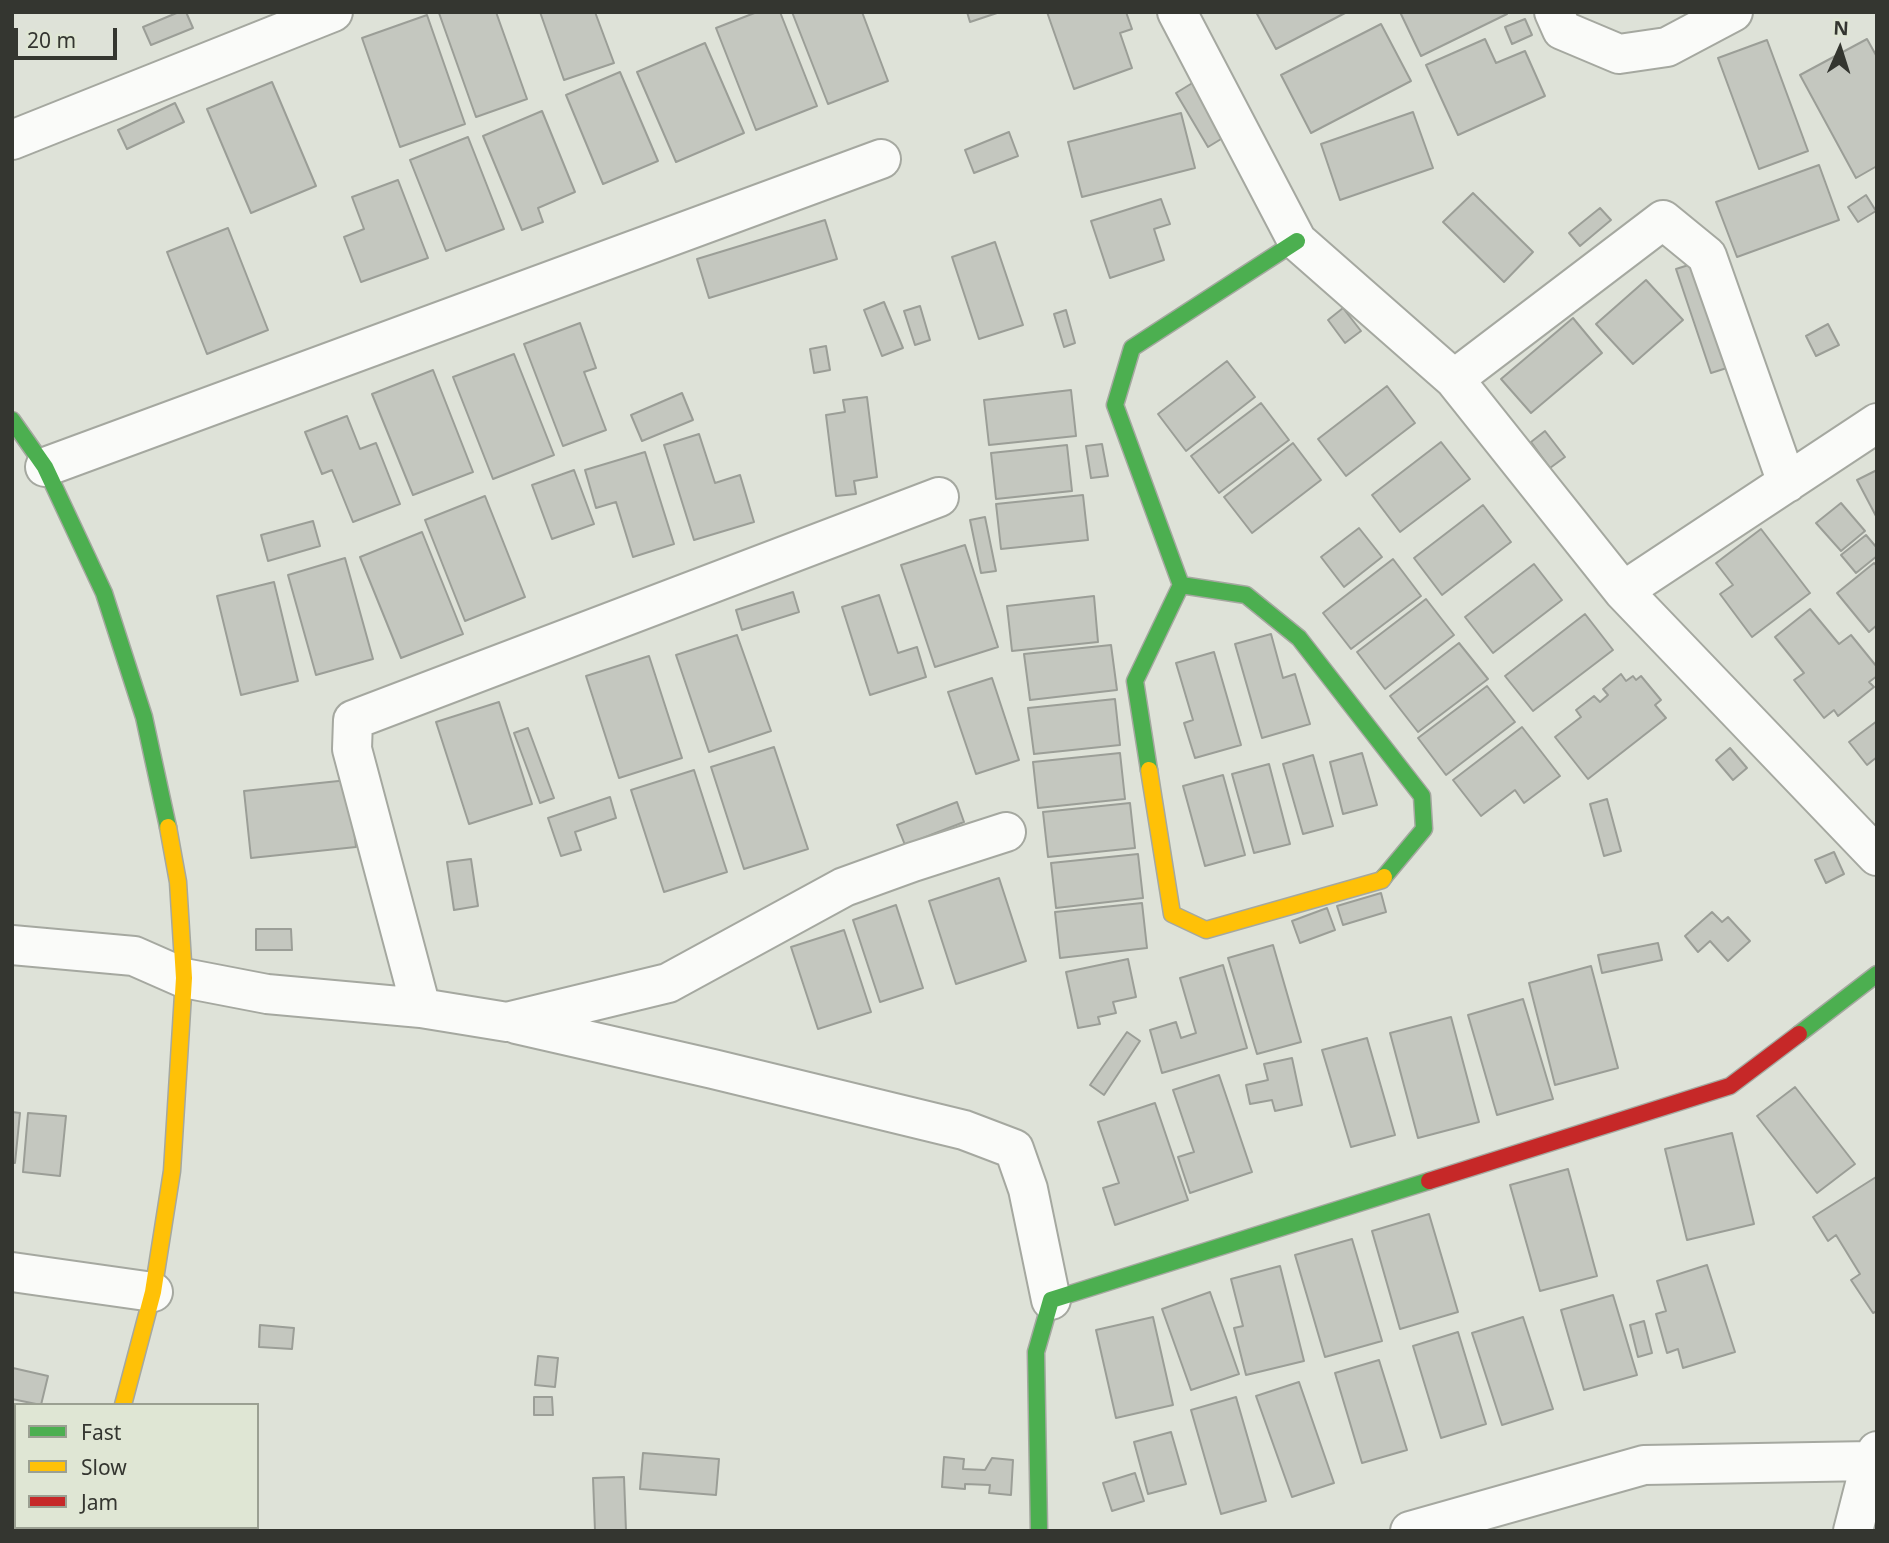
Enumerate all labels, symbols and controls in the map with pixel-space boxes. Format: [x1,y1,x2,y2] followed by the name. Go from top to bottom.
[18,14,121,58] scale bar
[1805,14,1875,84] north arrow
[1833,15,1849,41] text: N
[27,26,76,54] text: 20 m
[14,1403,259,1529] legend
[81,1418,121,1446] text: Fast
[81,1453,127,1481] text: Slow
[81,1488,118,1516] text: Jam

